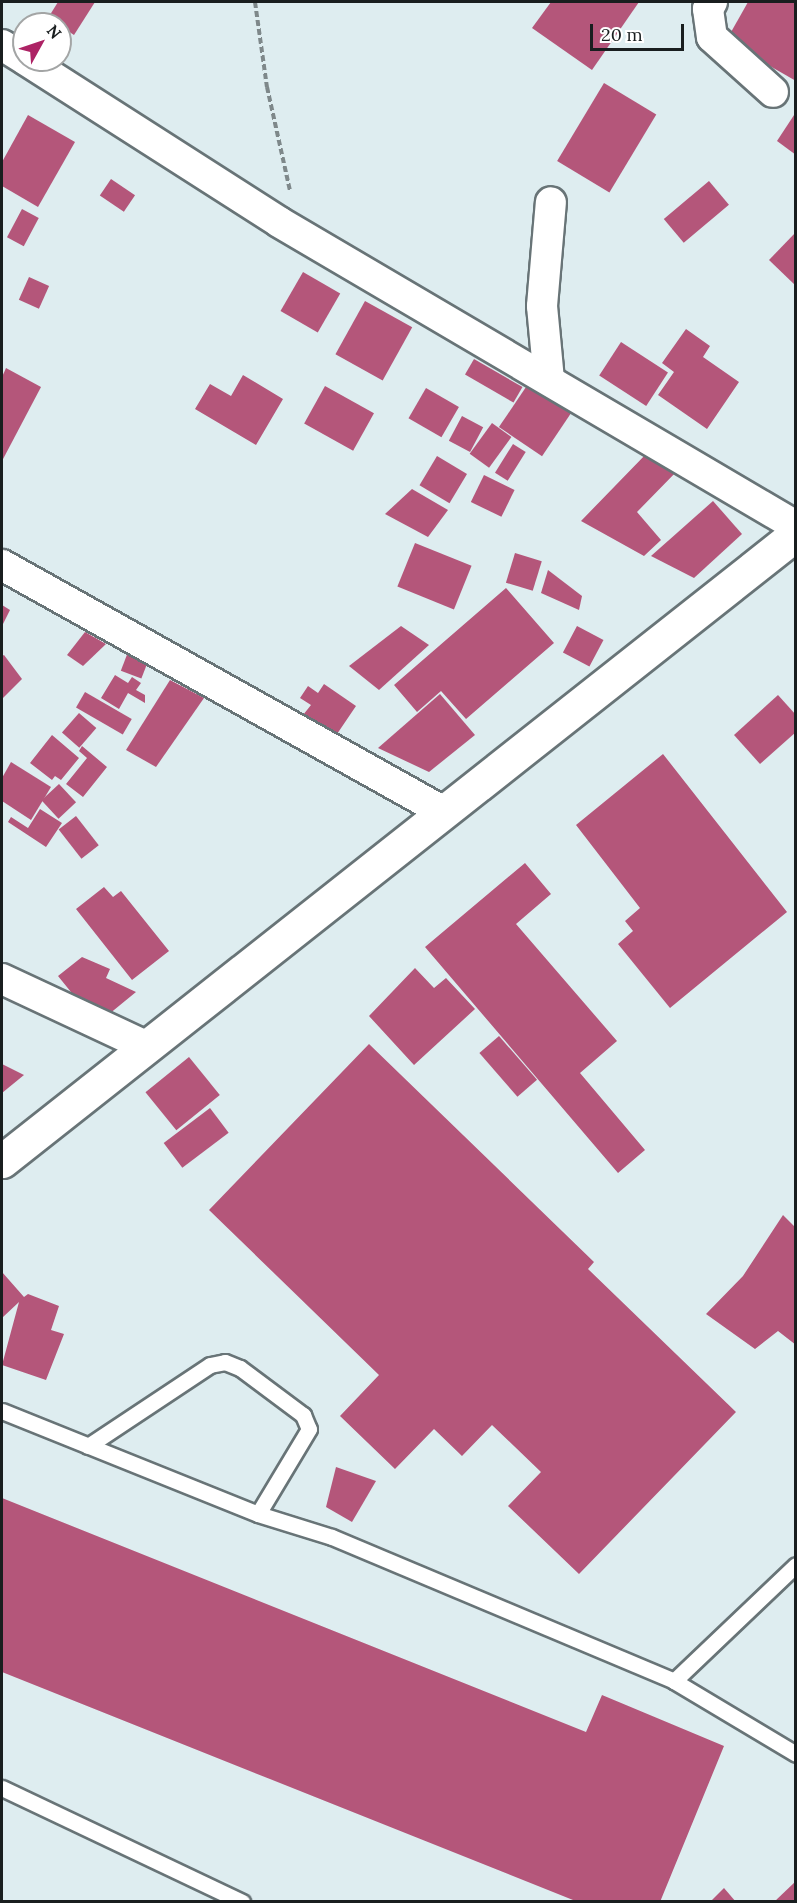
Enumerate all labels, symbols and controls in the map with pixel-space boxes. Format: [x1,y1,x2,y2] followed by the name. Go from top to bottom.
[12,12,72,72] north arrow
[593,12,688,50] scale bar
[43,21,66,43] text: N
[601,23,643,46] text: 20 m

